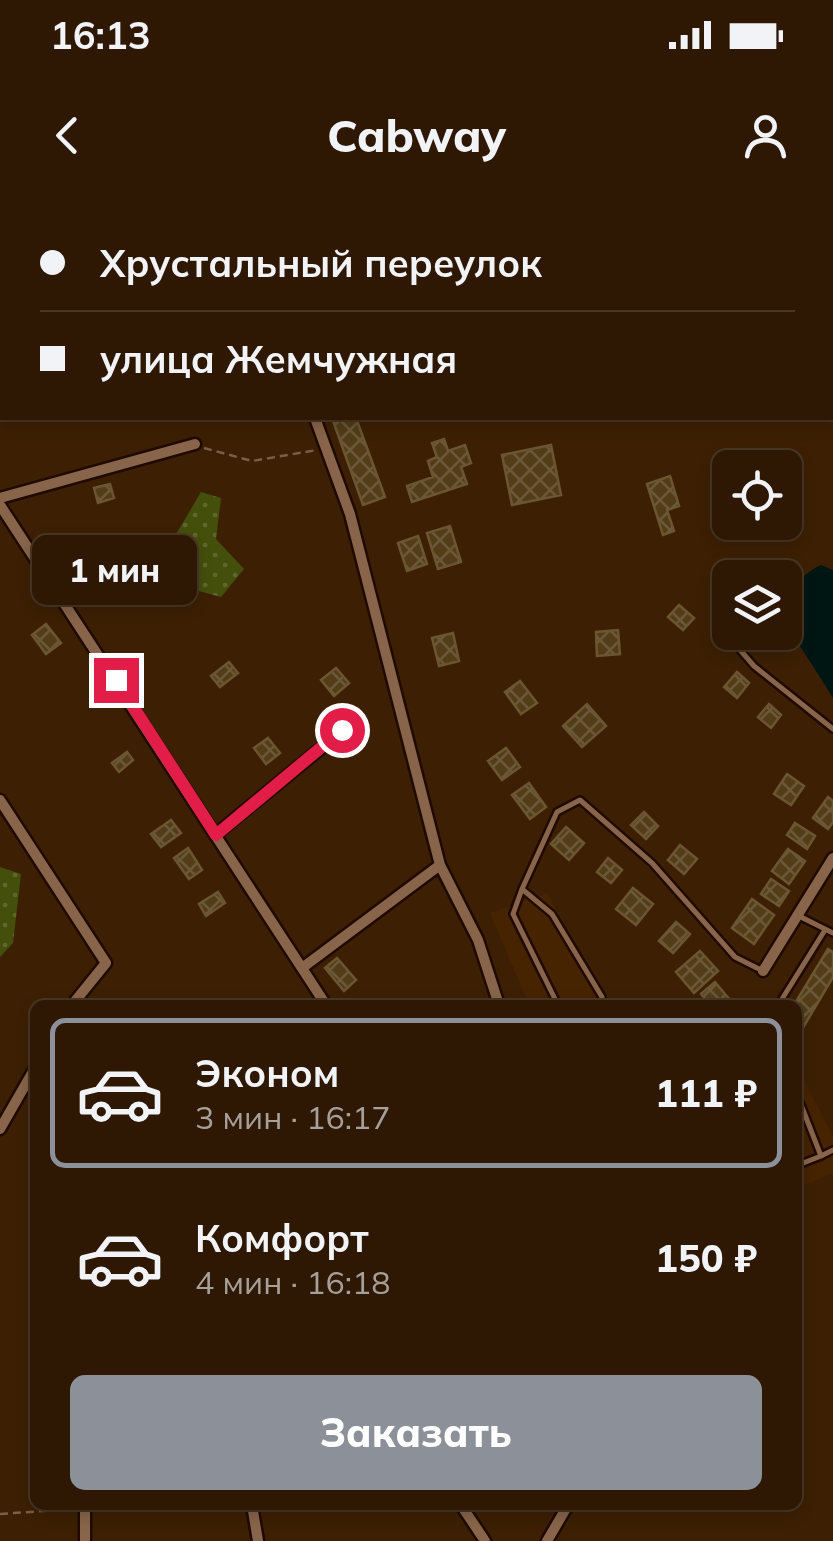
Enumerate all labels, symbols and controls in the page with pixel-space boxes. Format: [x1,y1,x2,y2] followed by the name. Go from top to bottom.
[50,11,151,59] text: 16:13
[327,107,506,163] text: Cabway
[40,108,95,163] icon: back
[738,108,793,163] icon: person
[100,239,542,287] text: Хрустальный переулок
[100,335,457,383] text: улица Жемчужная
[712,450,802,650] map controls
[712,450,802,540] button: locate
[34,535,198,605] callout: 1 мин
[69,550,160,590] text: 1 мин
[712,560,802,650] button: layers
[94,658,139,703] route end
[320,708,365,753] route start
[75,1048,165,1138] icon: car
[195,1049,339,1097] text: Эконом
[655,1069,757,1117] text: 111 ₽
[195,1097,390,1137] text: 3 мин · 16:17
[75,1213,165,1303] icon: car
[195,1214,369,1262] text: Комфорт
[655,1234,757,1282] text: 150 ₽
[195,1262,390,1302] text: 4 мин · 16:18
[70,1375,762,1490] button: Заказать

